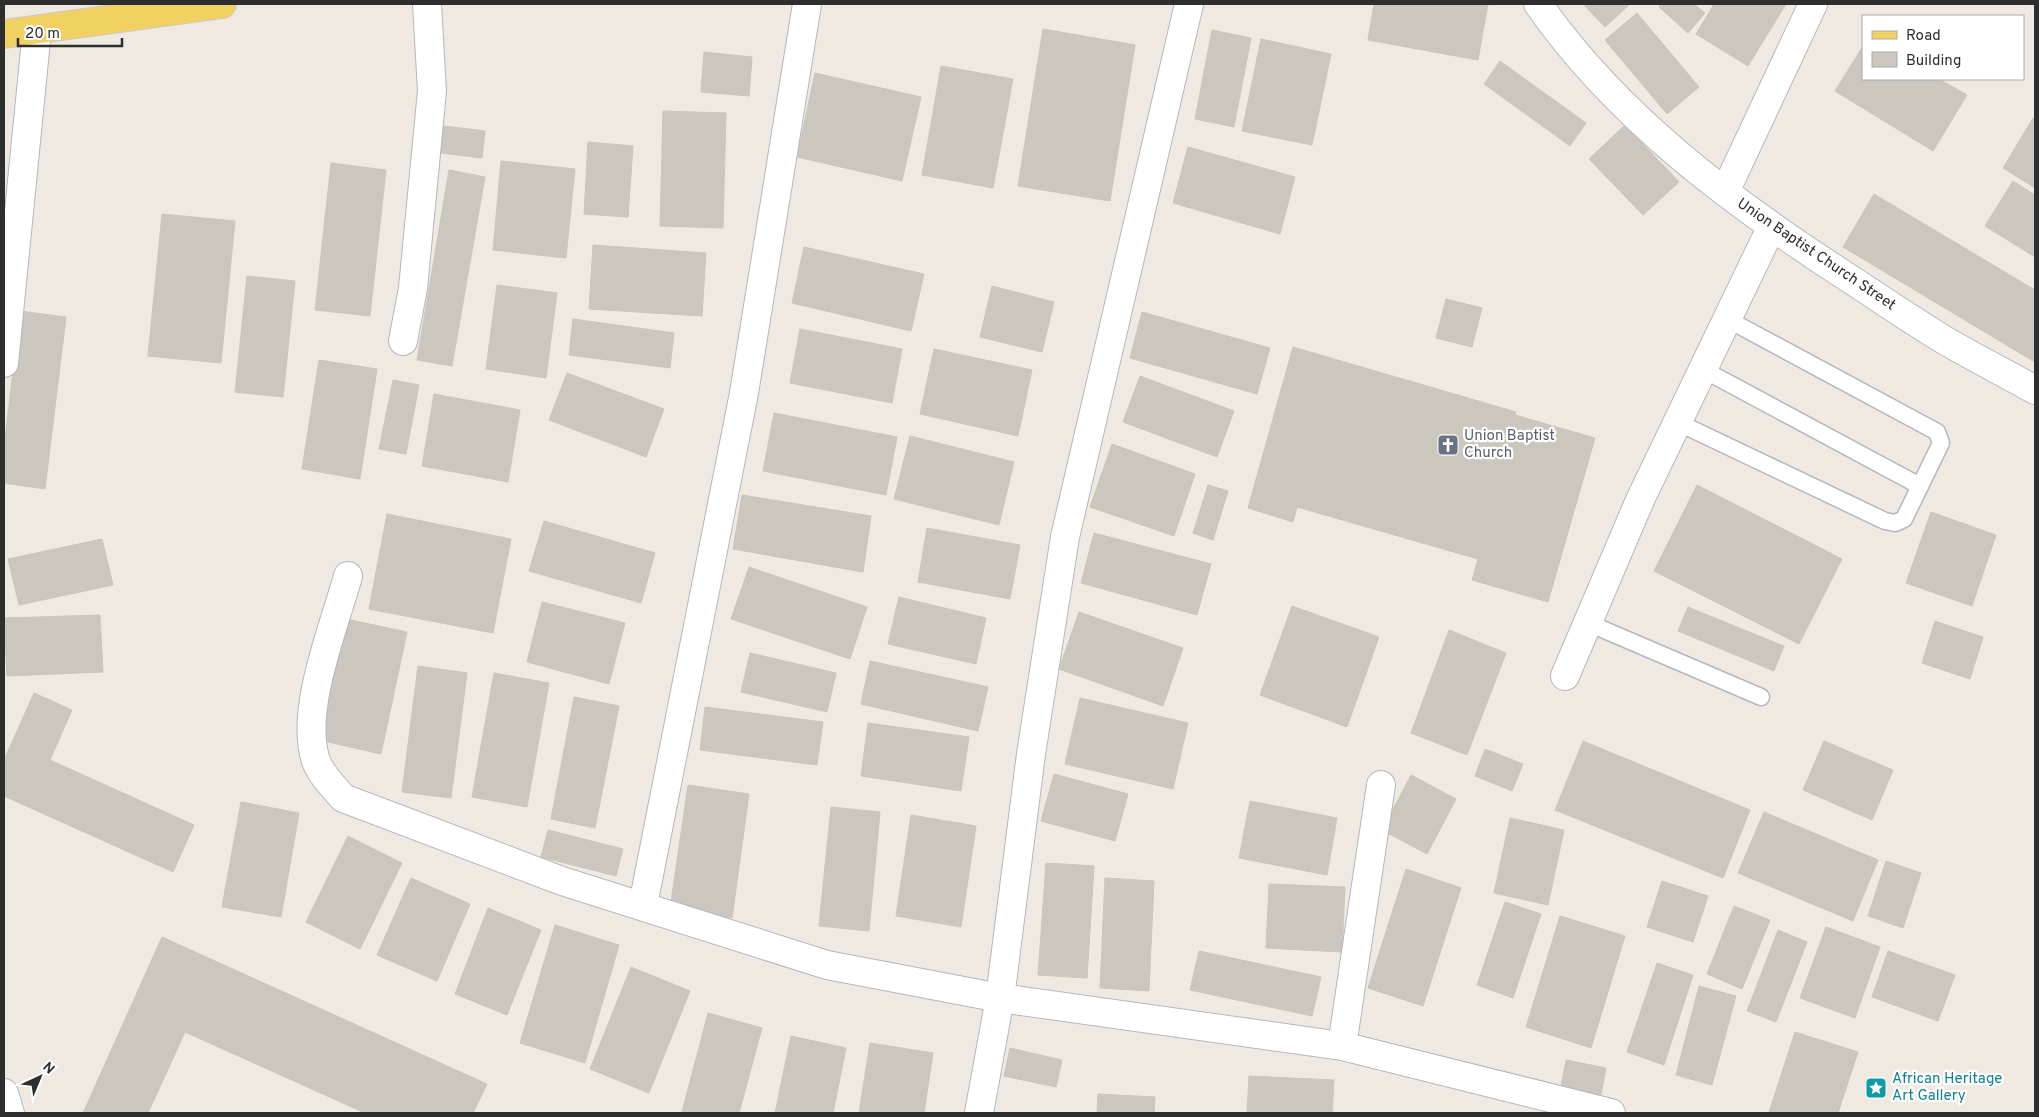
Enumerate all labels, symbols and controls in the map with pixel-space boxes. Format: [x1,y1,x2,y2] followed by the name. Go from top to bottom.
[18,15,121,47] scale bar
[1862,15,2024,80] legend
[25,25,60,44] text: 20 m
[1906,27,1941,46] text: Road
[1906,52,1961,71] text: Building
[1733,195,1899,315] street label: Union Baptist Church Street
[1464,427,1555,463] place label: Union Baptist Church
[1436,433,1460,457] church icon: Union Baptist Church
[15,1052,65,1102] north arrow
[38,1059,58,1078] text: N
[1892,1070,2002,1106] place label: African Heritage Art Gallery
[1864,1076,1888,1100] place icon: African Heritage Art Gallery

